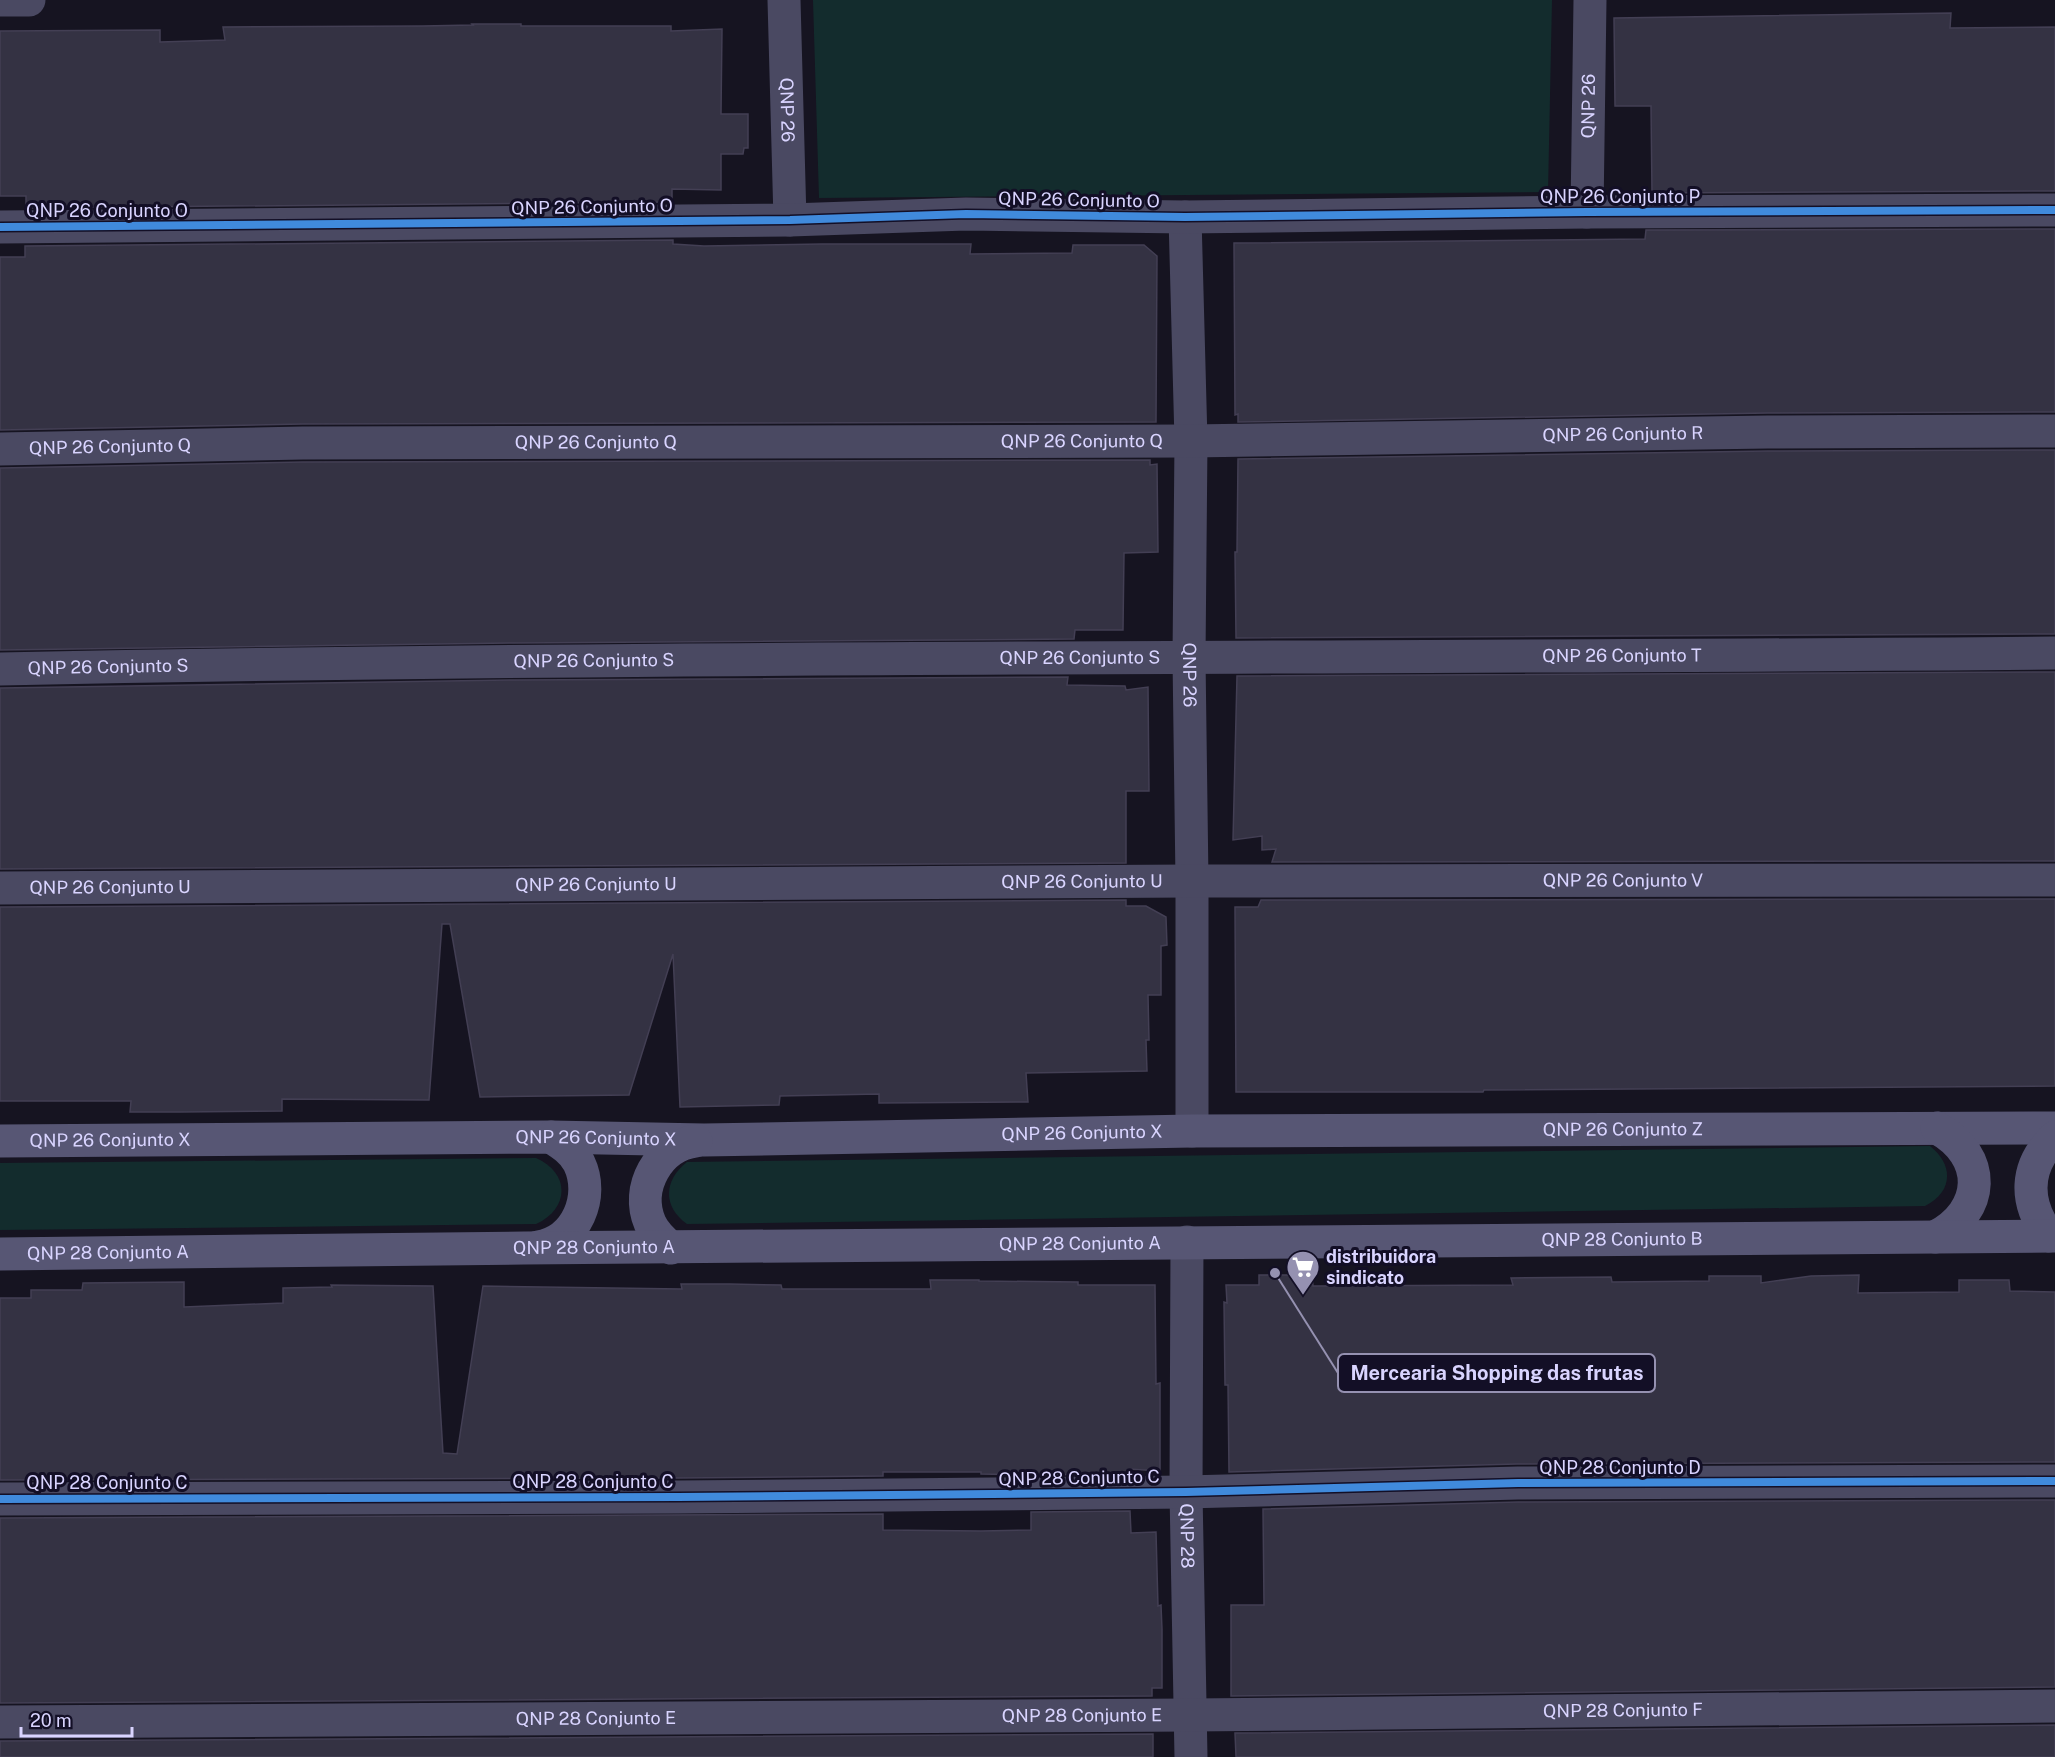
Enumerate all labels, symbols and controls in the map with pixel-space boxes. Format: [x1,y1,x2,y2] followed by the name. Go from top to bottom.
[1577,73,1599,139] street label: QNP 26
[776,77,799,143] street label: QNP 26
[1540,186,1700,207] street label: QNP 26 Conjunto P
[998,188,1160,211] street label: QNP 26 Conjunto O
[511,195,673,218] street label: QNP 26 Conjunto O
[26,200,188,221] street label: QNP 26 Conjunto O
[1542,422,1703,446] street label: QNP 26 Conjunto R
[1001,430,1163,451] street label: QNP 26 Conjunto Q
[515,431,677,453] street label: QNP 26 Conjunto Q
[29,434,191,458] street label: QNP 26 Conjunto Q
[1179,642,1201,707] street label: QNP 26
[1542,644,1702,666] street label: QNP 26 Conjunto T
[1000,646,1160,668] street label: QNP 26 Conjunto S
[513,649,674,671] street label: QNP 26 Conjunto S
[27,655,189,678] street label: QNP 26 Conjunto S
[1543,869,1703,891] street label: QNP 26 Conjunto V
[1001,870,1163,892] street label: QNP 26 Conjunto U
[515,873,677,895] street label: QNP 26 Conjunto U
[29,876,191,898] street label: QNP 26 Conjunto U
[1543,1118,1703,1140] street label: QNP 26 Conjunto Z
[1001,1121,1163,1145] street label: QNP 26 Conjunto X
[515,1126,677,1149] street label: QNP 26 Conjunto X
[29,1129,191,1151] street label: QNP 26 Conjunto X
[1541,1228,1703,1250] street label: QNP 28 Conjunto B
[999,1232,1161,1254] street label: QNP 28 Conjunto A
[513,1236,675,1258] street label: QNP 28 Conjunto A
[27,1241,189,1264] street label: QNP 28 Conjunto A
[1326,1246,1436,1288] place label: distribuidora sindicato
[1285,1249,1321,1296] supermarket icon: distribuidora sindicato
[1338,1354,1655,1392] callout: Mercearia Shopping das frutas
[1350,1361,1644,1385] text: Mercearia Shopping das frutas
[1539,1457,1701,1478] street label: QNP 28 Conjunto D
[998,1466,1160,1489] street label: QNP 28 Conjunto C
[512,1471,674,1492] street label: QNP 28 Conjunto C
[26,1472,188,1493] street label: QNP 28 Conjunto C
[1176,1503,1198,1569] street label: QNP 28
[1543,1699,1703,1721] street label: QNP 28 Conjunto F
[21,1700,132,1738] scale bar
[1002,1704,1162,1726] street label: QNP 28 Conjunto E
[516,1707,676,1729] street label: QNP 28 Conjunto E
[30,1710,72,1731] text: 20 m

